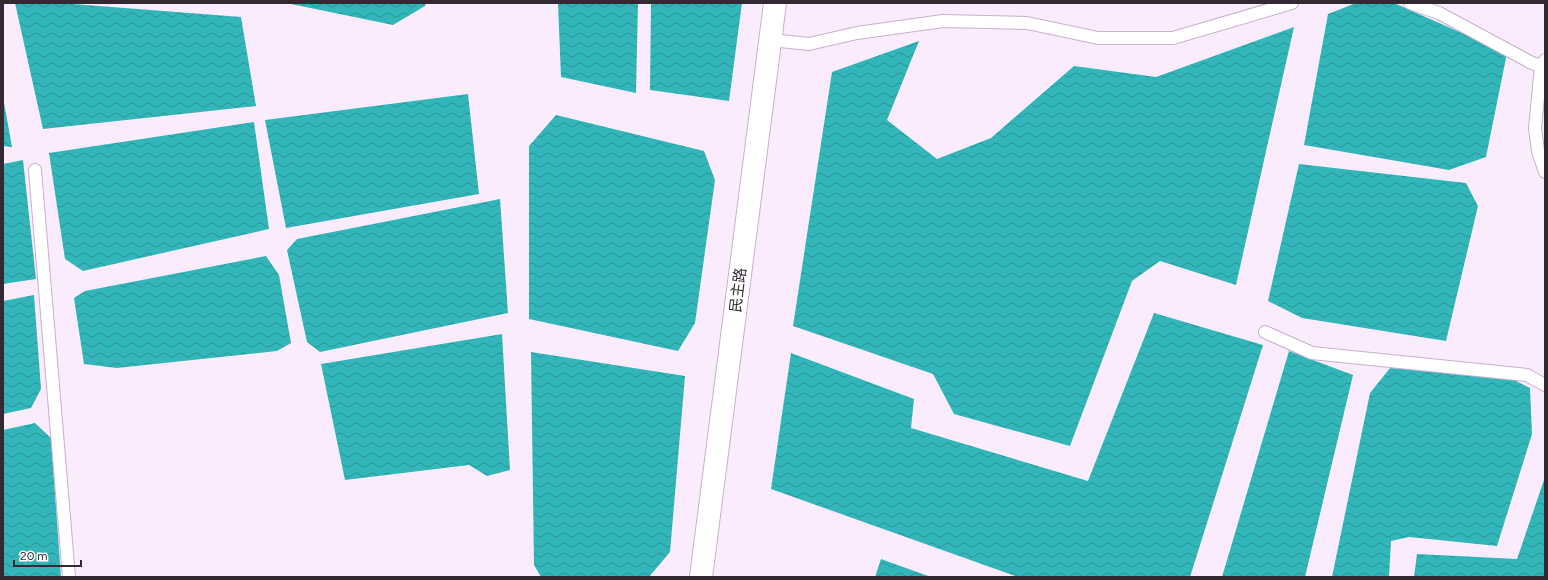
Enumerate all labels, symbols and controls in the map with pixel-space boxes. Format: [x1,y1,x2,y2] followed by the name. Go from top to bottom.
[726,267,750,313] street label: 民主路
[14,542,81,568] scale bar
[20,549,48,563] text: 20 m

